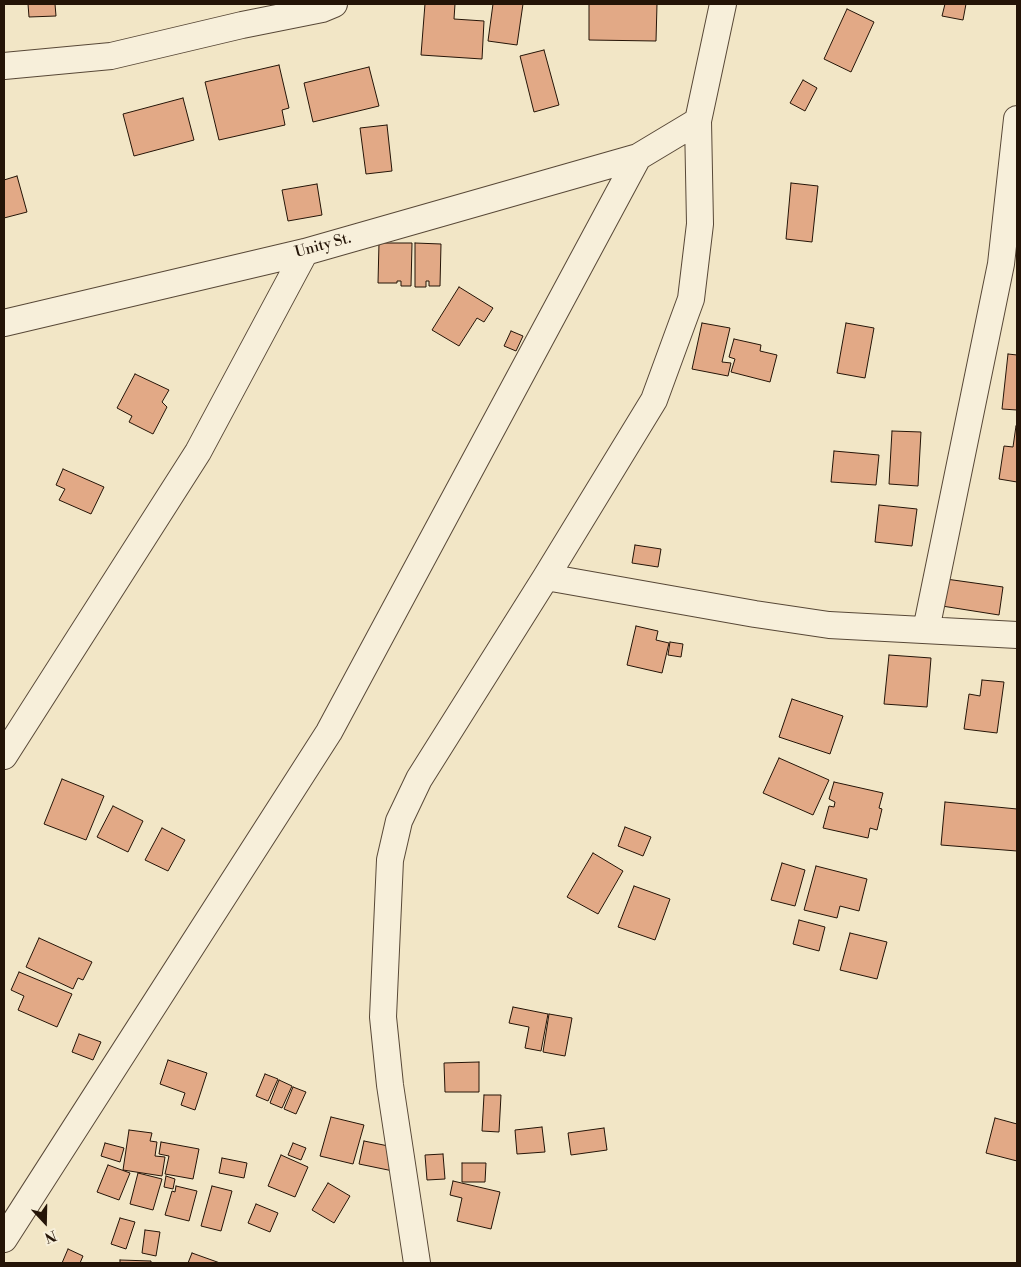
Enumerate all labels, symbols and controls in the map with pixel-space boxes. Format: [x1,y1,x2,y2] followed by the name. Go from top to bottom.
[293,230,353,262] street label: Unity St.
[20,1197,70,1247] north arrow
[42,1226,59,1246] text: N

